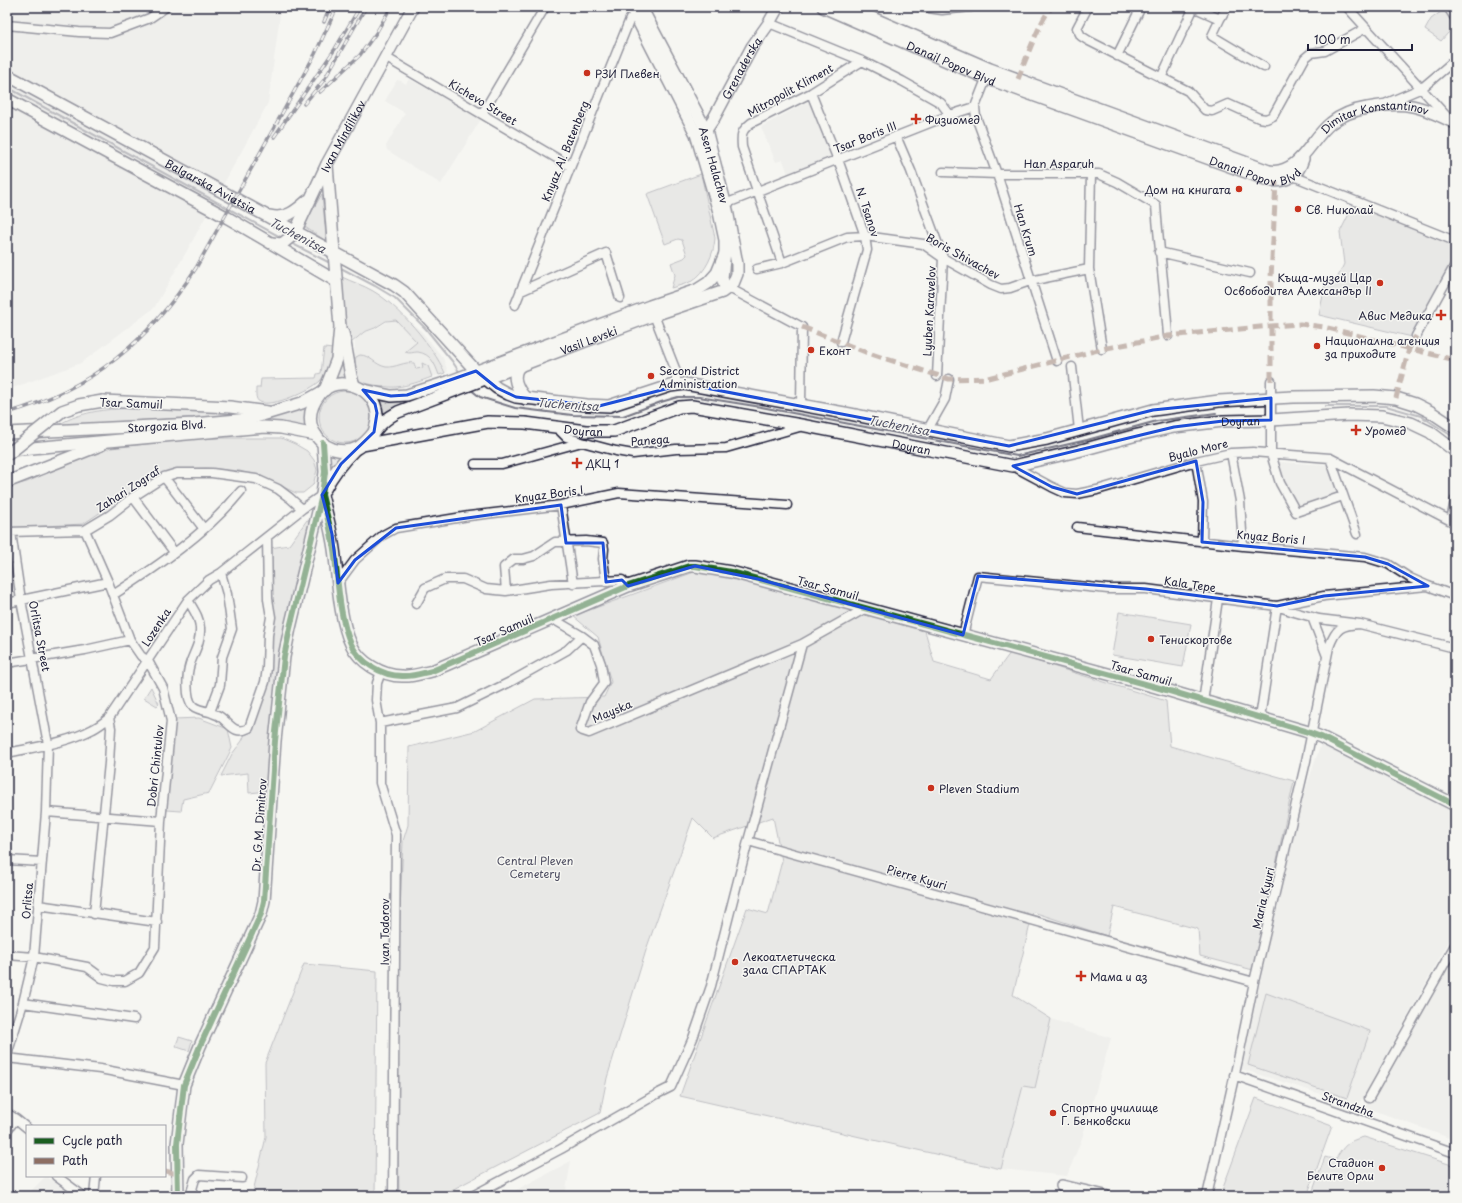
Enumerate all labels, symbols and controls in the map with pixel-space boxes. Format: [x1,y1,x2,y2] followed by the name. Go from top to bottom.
[1308,26,1412,52] scale bar
[1314,30,1351,48] text: 100 m
[717,33,766,102] street label: Grenaderska
[904,36,998,89] street label: Danail Popov Blvd
[744,59,837,121] street label: Mitropolit Kliment
[595,65,660,82] place label: РЗИ Плевен
[582,68,592,78] marker: РЗИ Плевен
[446,75,521,129] street label: Kichevo Street
[1316,96,1432,137] street label: Dimitar Konstantinov
[316,97,369,175] street label: Ivan Mindilikov
[537,98,593,204] street label: Knyaz Al. Batenberg
[925,111,980,128] place label: Физиомед
[910,113,922,125] marker: Физиомед
[831,117,899,157] street label: Tsar Boris III
[695,125,733,206] street label: Asen Halachev
[1207,151,1305,189] street label: Danail Popov Blvd
[162,154,260,218] street label: Balgarska Aviatsia
[1024,155,1094,172] street label: Han Asparuh
[1144,181,1231,198] place label: Дом на книгата
[1234,184,1244,194] marker: Дом на книгата
[852,185,884,239] street label: N. Tsanov
[1306,201,1373,218] place label: Св. Николай
[1010,202,1042,258] street label: Han Krum
[1293,204,1303,214] marker: Св. Николай
[267,213,330,258] water label: Tuchenitsa
[923,229,1003,283] street label: Boris Shivachev
[918,265,940,357] street label: Lyuben Karavelov
[1224,269,1372,299] place label: Къща-музей Цар Освободител Александър II
[1375,278,1385,288] marker: Къща-музей Цар Освободител Александър II
[1358,307,1432,324] place label: Авис Медика
[1435,309,1447,321] marker: Авис Медика
[557,321,619,358] street label: Vasil Levski
[1324,332,1440,362] place label: Национална агенция за приходите
[1312,341,1322,351] marker: Национална агенция за приходите
[819,342,851,359] place label: Еконт
[806,345,816,355] marker: Еконт
[659,362,740,392] place label: Second District Administration
[646,371,656,381] marker: Second District Administration
[99,393,163,413] street label: Tsar Samuil
[537,393,600,415] water label: Tuchenitsa
[867,410,931,440] water label: Tuchenitsa
[1221,412,1260,430] street label: Doyran
[127,414,207,436] street label: Storgozia Blvd.
[563,420,603,440] street label: Doyran
[1365,422,1406,439] place label: Уромед
[1350,424,1362,436] marker: Уромед
[630,430,670,450] street label: Panega
[890,434,932,458] street label: Doyran
[1166,434,1230,466] street label: Byalo More
[585,455,619,472] place label: ДКЦ 1
[571,457,583,469] marker: ДКЦ 1
[92,461,165,516] street label: Zahari Zograf
[514,481,584,507] street label: Knyaz Boris I
[1236,526,1306,548] street label: Knyaz Boris I
[795,572,861,604] street label: Tsar Samuil
[1163,572,1217,596] street label: Kala Tepe
[25,599,55,673] street label: Orlitsa Street
[137,604,175,650] street label: Lozenka
[472,609,536,651] street label: Tsar Samuil
[1159,631,1232,648] place label: Тенискортове
[1146,634,1156,644] marker: Тенискортове
[1108,656,1174,690] street label: Tsar Samuil
[590,695,635,727] street label: Mayska
[142,724,168,808] street label: Dobri Chintulov
[247,777,271,872] street label: Dr. G.M. Dimitrov
[939,780,1020,797] place label: Pleven Stadium
[926,783,936,793] marker: Pleven Stadium
[497,852,573,882] park label: Central Pleven Cemetery
[885,860,949,894] street label: Pierre Kyuri
[1248,865,1278,931] street label: Maria Kyuri
[17,882,37,920] street label: Orlitsa
[376,898,393,966] street label: Ivan Todorov
[742,948,836,978] place label: Лекоатлетическа зала СПАРТАК
[730,957,740,967] marker: Лекоатлетическа зала СПАРТАК
[1090,968,1147,985] place label: Мама и аз
[1075,970,1087,982] marker: Мама и аз
[1319,1087,1377,1121] street label: Strandzha
[1061,1099,1158,1129] place label: Спортно училище Г. Бенковски
[1048,1108,1058,1118] marker: Спортно училище Г. Бенковски
[26,1125,166,1177] legend
[62,1131,123,1149] text: Cycle path
[62,1151,88,1169] text: Path
[1307,1154,1374,1184] place label: Стадион Белите Орли
[1377,1163,1387,1173] marker: Стадион Белите Орли

